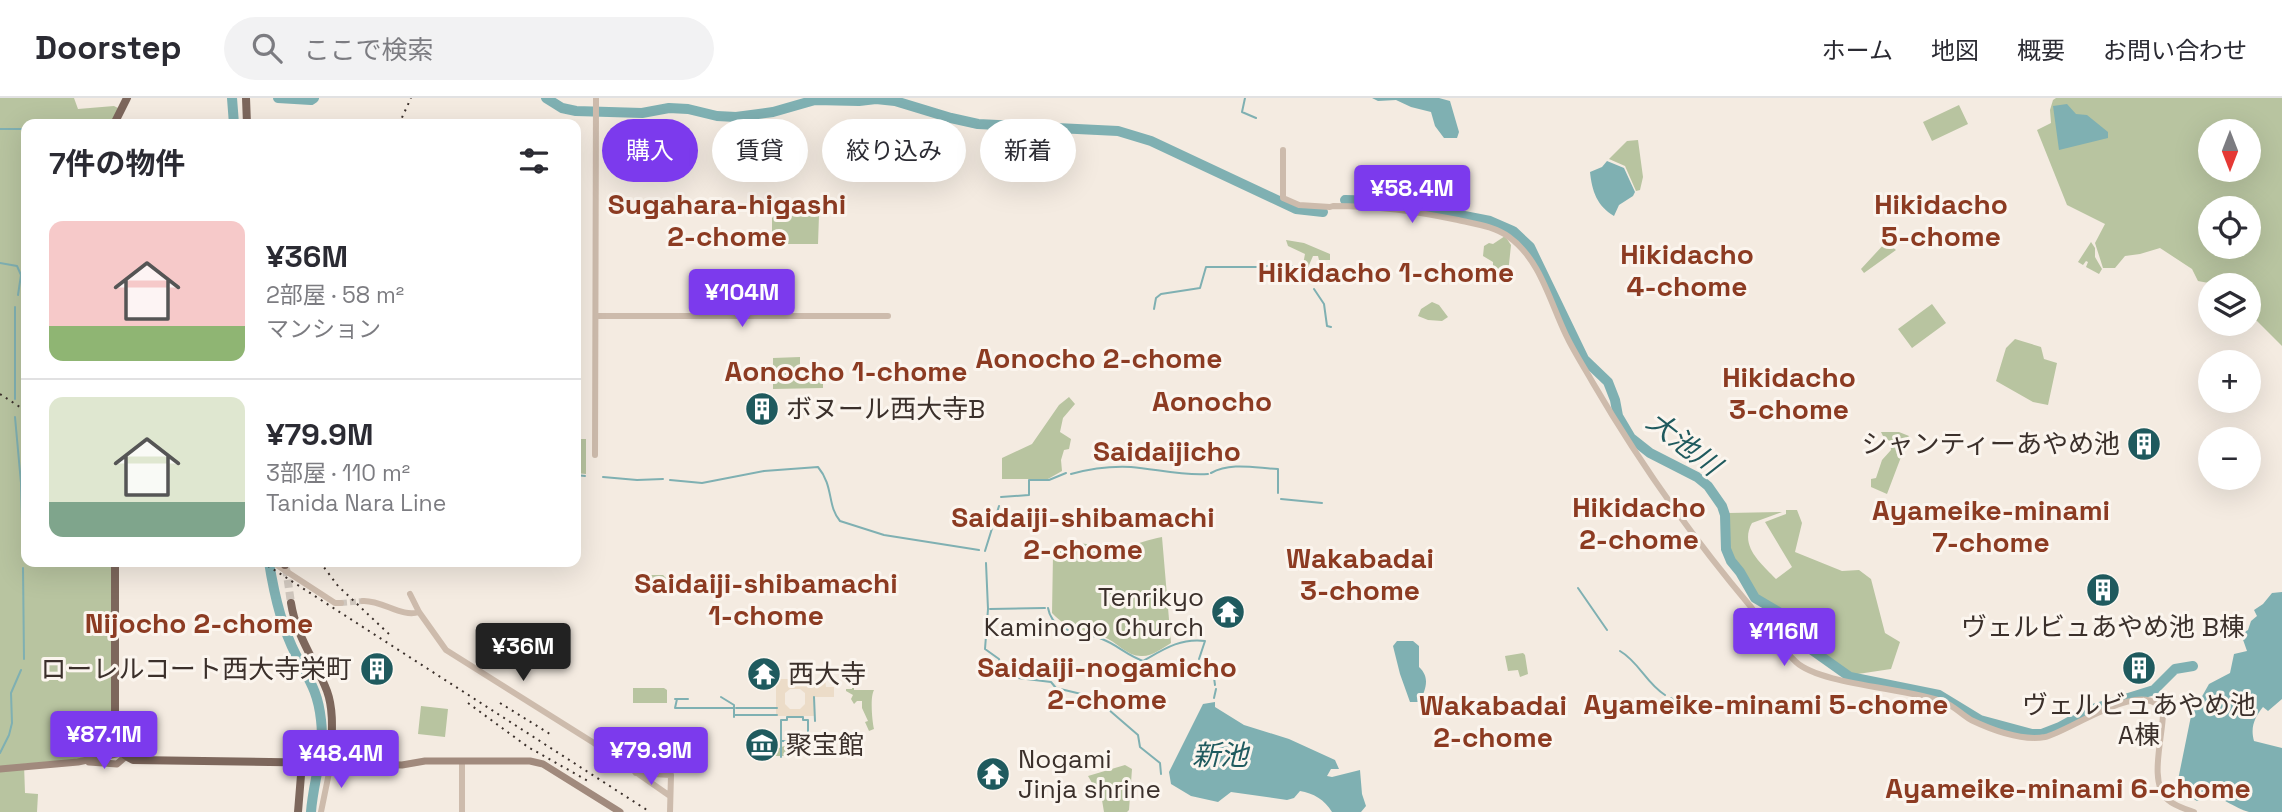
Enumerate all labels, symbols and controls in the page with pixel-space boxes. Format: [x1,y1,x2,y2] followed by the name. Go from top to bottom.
[224,17,714,80] search box
[35,27,182,69] text: Doorstep
[248,29,286,67] icon: search
[304,33,434,67] text: ここで検索
[1822,35,1893,66] text: ホーム
[1931,35,1979,66] text: 地図
[2017,35,2065,66] text: 概要
[2103,35,2247,66] text: お問い合わせ
[602,119,698,182] chip: 購入
[712,119,808,182] chip: 賃貸
[822,119,966,182] chip: 絞り込み
[980,119,1076,182] chip: 新着
[2198,119,2261,182] north arrow
[2198,119,2261,490] map controls
[515,142,553,180] icon: filters
[49,144,186,183] text: 7件の物件
[1355,166,1469,225] pin: ¥58.4M
[1370,173,1454,203] text: ¥58.4M
[608,186,846,254] district label: Sugahara-higashi 2-chome
[1874,186,2008,254] district label: Hikidacho 5-chome
[2198,196,2261,259] button: locate
[1620,236,1754,304] district label: Hikidacho 4-chome
[266,237,348,276] text: ¥36M
[105,249,189,333] icon: home
[1258,254,1514,290] district label: Hikidacho 1-chome
[693,270,791,329] pin: ¥104M
[2198,273,2261,336] button: layers
[705,277,779,307] text: ¥104M
[266,280,404,310] text: 2部屋 · 58 m²
[266,314,381,344] text: マンション
[976,340,1222,376] district label: Aonocho 2-chome
[2198,350,2261,413] button: +
[725,353,967,389] district label: Aonocho 1-chome
[1722,359,1856,427] district label: Hikidacho 3-chome
[1152,383,1272,419] district label: Aonocho
[743,390,781,428] building icon: ボヌール西大寺B
[786,392,985,426] place label: ボヌール西大寺B
[1640,403,1731,485] water label: 大池川
[266,415,373,454] text: ¥79.9M
[105,425,189,509] icon: home
[2125,425,2163,463] building icon: シャンティーあやめ池
[1862,427,2120,461] place label: シャンティーあやめ池
[2198,427,2261,490] button: −
[1093,433,1241,469] district label: Saidaijicho
[266,458,410,488] text: 3部屋 · 110 m²
[266,488,446,518] text: Tanida Nara Line
[1572,489,1706,557] district label: Hikidacho 2-chome
[1872,492,2110,560] district label: Ayameike-minami 7-chome
[951,499,1215,567] district label: Saidaiji-shibamachi 2-chome
[1286,540,1434,608] district label: Wakabadai 3-chome
[634,565,898,633] district label: Saidaiji-shibamachi 1-chome
[2084,571,2122,609] building icon: ヴェルビュあやめ池 B棟
[984,580,1204,644] place label: Tenrikyo Kaminogo Church
[1209,593,1247,631] temple icon: Tenrikyo Kaminogo Church
[85,605,313,641] district label: Nijocho 2-chome
[1735,608,1833,668] pin: ¥116M
[1961,610,2245,644] place label: ヴェルビュあやめ池 B棟
[1749,616,1819,646] text: ¥116M
[482,624,564,683] pin: ¥36M
[492,631,554,661] text: ¥36M
[977,649,1237,717] district label: Saidaiji-nogamicho 2-chome
[2120,649,2158,687] building icon: ヴェルビュあやめ池 A棟
[358,650,396,688] building icon: ローレルコート西大寺栄町
[41,652,352,686] place label: ローレルコート西大寺栄町
[745,655,783,693] temple icon: 西大寺
[788,657,866,691] place label: 西大寺
[1584,686,1948,722] district label: Ayameike-minami 5-chome
[1419,687,1567,755] district label: Wakabadai 2-chome
[2022,688,2256,752] place label: ヴェルビュあやめ池 A棟
[47,712,161,771] pin: ¥87.1M
[66,719,142,749] text: ¥87.1M
[743,726,781,764] museum icon: 聚宝館
[594,728,708,787] pin: ¥79.9M
[786,728,864,762] place label: 聚宝館
[284,730,398,790] pin: ¥48.4M
[610,735,692,765] text: ¥79.9M
[1192,737,1251,773] water label: 新池
[299,738,383,768] text: ¥48.4M
[1018,742,1161,806] place label: Nogami Jinja shrine
[974,755,1012,793] temple icon: Nogami Jinja shrine
[1885,770,2251,806] district label: Ayameike-minami 6-chome

